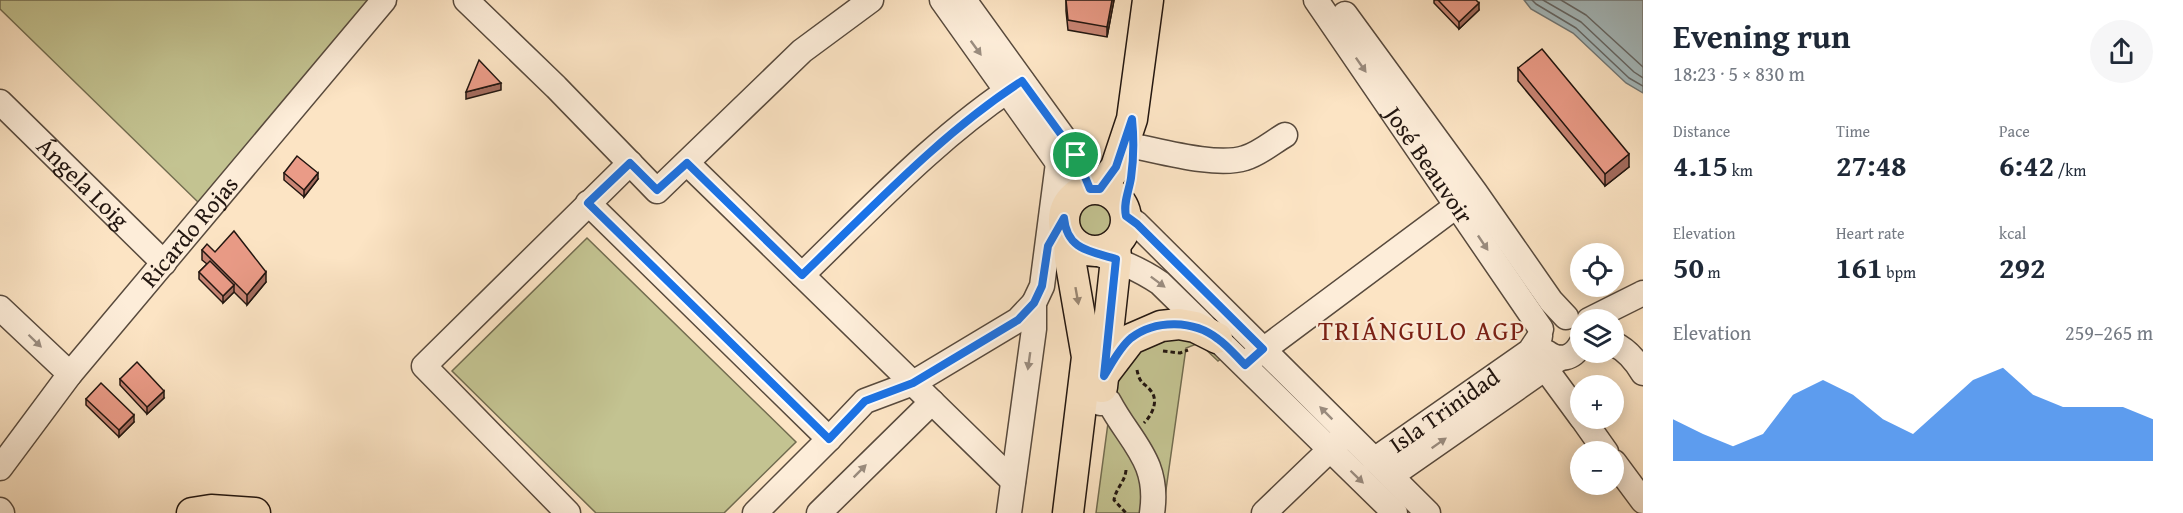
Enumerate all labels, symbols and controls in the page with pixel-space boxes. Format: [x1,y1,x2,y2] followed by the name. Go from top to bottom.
[1673,12,1850,60] text: Evening run
[2090,20,2153,83] button: share
[970,39,982,55] one-way arrow
[1355,57,1367,73] one-way arrow
[1673,59,1805,88] text: 18:23 · 5 × 830 m
[1375,97,1482,231] street label: José Beauvoir
[1673,119,1730,143] text: Distance
[1836,119,1870,143] text: Time
[1999,119,2030,143] text: Pace
[29,129,137,237] street label: Ángela Loig
[1050,129,1101,180] pin
[1059,138,1092,171] icon: arrive
[1673,143,1728,187] text: 4.15
[1836,143,1907,187] text: 27:48
[1999,143,2054,187] text: 6:42
[1728,158,1753,182] text: km
[2054,158,2086,182] text: /km
[132,168,246,295] street label: Ricardo Rojas
[1673,221,1736,245] text: Elevation
[1836,221,1905,245] text: Heart rate
[1999,221,2026,245] text: kcal
[1478,235,1489,252] one-way arrow
[1570,243,1624,495] map controls
[1570,243,1624,297] button: locate
[1673,245,1704,289] text: 50
[1836,245,1883,289] text: 161
[1999,245,2046,289] text: 292
[1704,260,1721,284] text: m
[1883,260,1916,284] text: bpm
[1150,276,1166,288] one-way arrow
[1073,287,1082,306] one-way arrow
[1570,309,1624,363] button: layers
[1318,310,1526,350] district label: TRIÁNGULO AGP
[1673,318,1751,347] text: Elevation
[2065,318,2153,347] text: 259–265 m
[27,334,42,347] one-way arrow
[1025,352,1034,371] one-way arrow
[1382,359,1507,461] street label: Isla Trinidad
[1570,375,1624,429] button: +
[1320,406,1334,420] one-way arrow
[1430,437,1446,449] one-way arrow
[1570,441,1624,495] button: −
[852,465,866,479] one-way arrow
[1350,469,1364,483] one-way arrow

